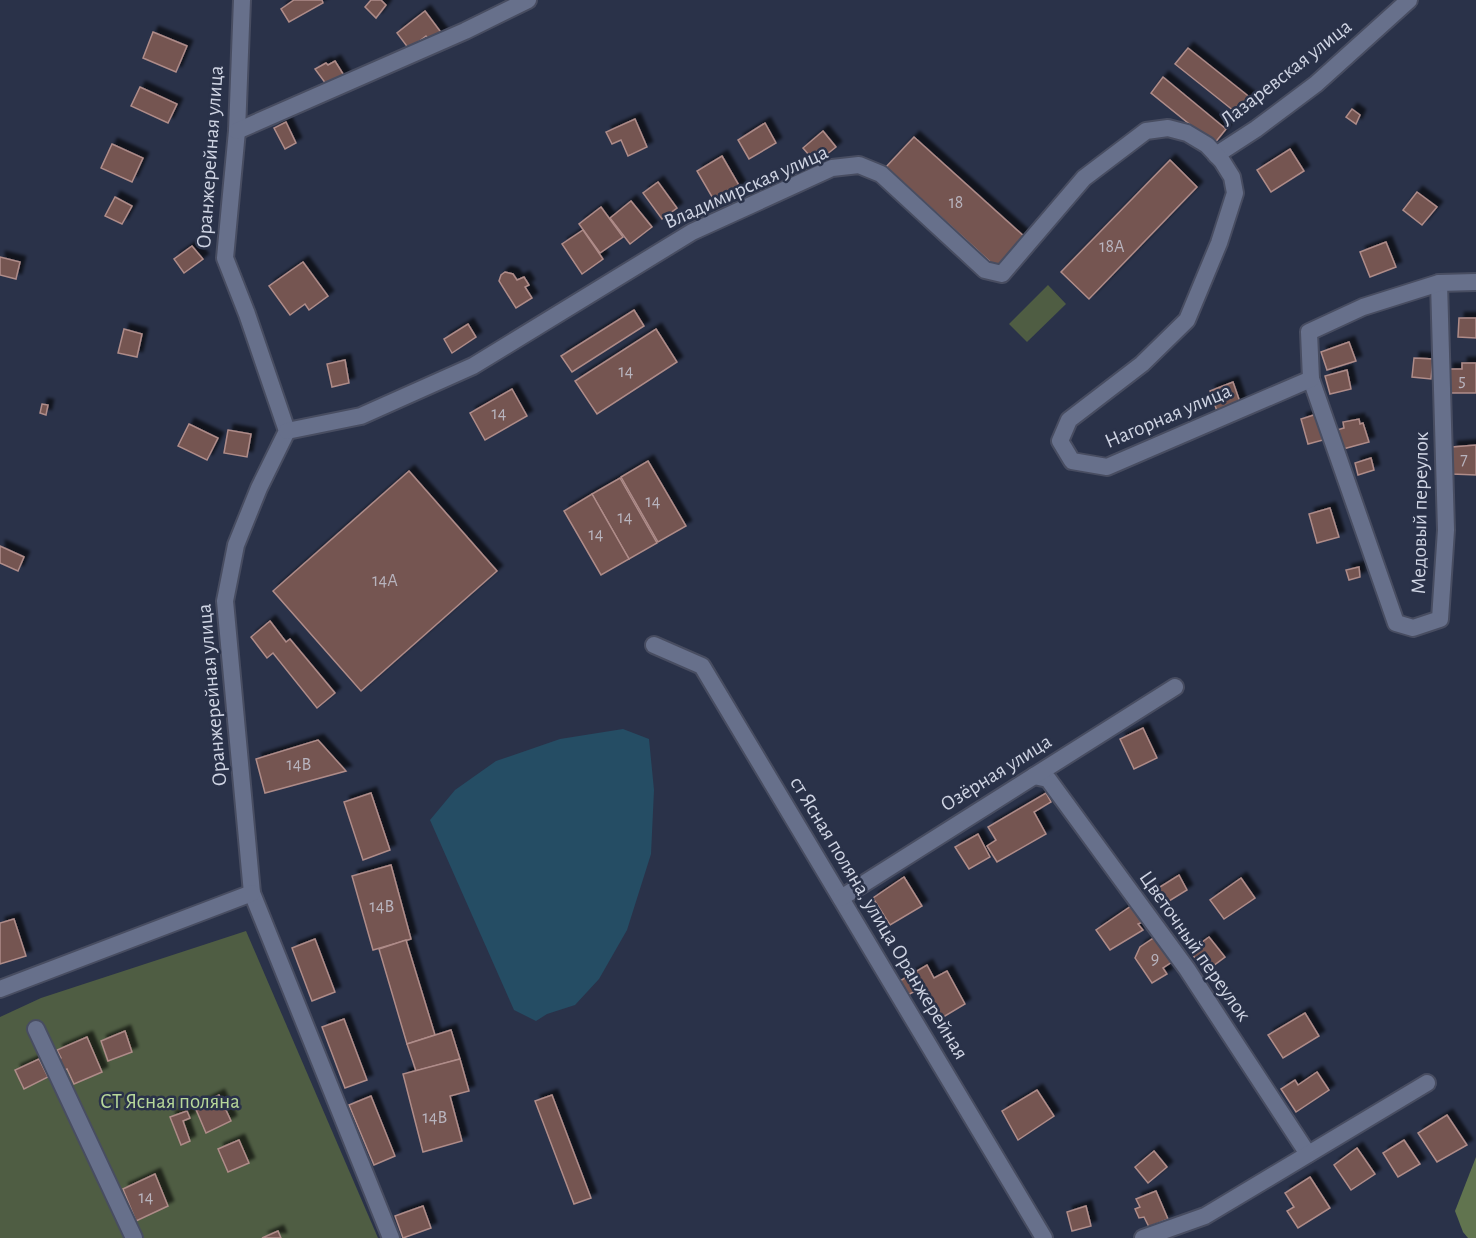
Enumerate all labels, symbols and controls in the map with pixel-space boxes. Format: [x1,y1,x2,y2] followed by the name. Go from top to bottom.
[1217,15,1356,130] street label: Лазаревская улица
[193,64,227,249] street label: Оранжерейная улица
[661,141,832,233] street label: Владимирская улица
[949,194,963,212] house number: 18
[1099,238,1125,256] house number: 18А
[619,363,634,381] house number: 14
[1458,372,1466,390] house number: 5
[1102,380,1235,452] street label: Нагорная улица
[492,405,507,423] house number: 14
[1408,431,1432,595] street label: Медовый переулок
[1460,451,1468,469] house number: 7
[646,493,661,511] house number: 14
[618,509,633,527] house number: 14
[589,526,604,544] house number: 14
[372,572,398,590] house number: 14А
[194,602,230,787] street label: Оранжерейная улица
[937,730,1056,815] street label: Озёрная улица
[286,756,312,774] house number: 14В
[786,773,972,1063] street label: ст Ясная поляна, улица Оранжерейная
[1135,867,1255,1025] street label: Цветочный переулок
[369,898,395,916] house number: 14В
[1151,950,1159,968] house number: 9
[100,1091,240,1112] park label: СТ Ясная поляна
[422,1109,448,1127] house number: 14В
[139,1189,154,1207] house number: 14

